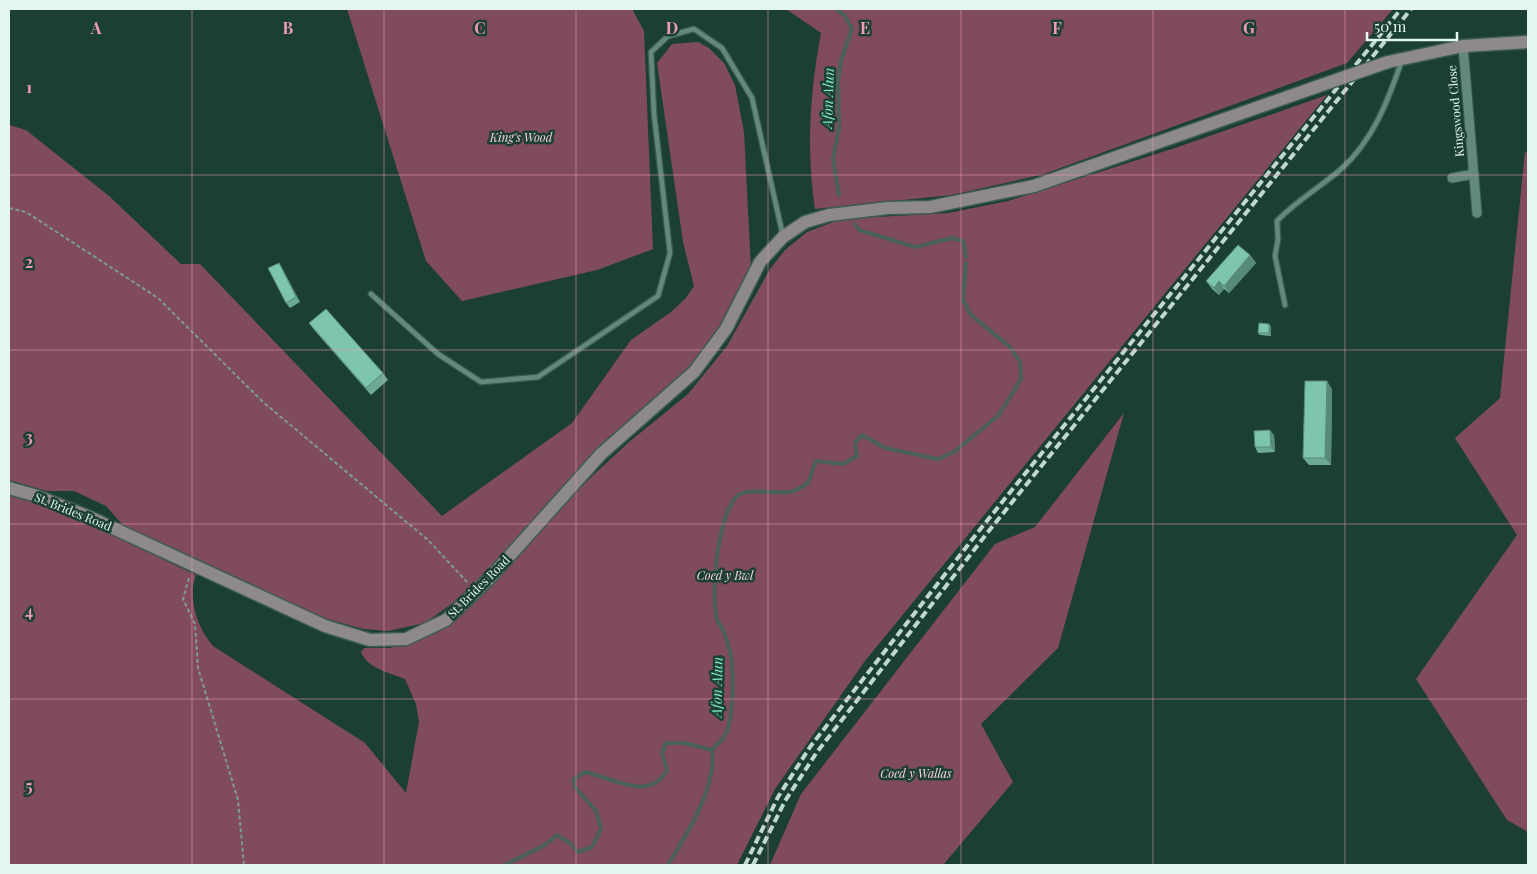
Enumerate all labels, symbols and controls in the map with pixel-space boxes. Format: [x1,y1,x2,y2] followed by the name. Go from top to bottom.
[1367,10,1457,42] scale bar
[1374,16,1407,36] text: 50 m
[90,17,102,38] text: A
[283,17,294,38] text: B
[474,17,486,38] text: C
[666,17,678,38] text: D
[860,17,870,38] text: E
[1052,17,1062,38] text: F
[1243,17,1255,38] text: G
[1443,65,1467,158] street label: Kingswood Close
[817,67,838,131] water label: Afon Alun
[26,76,32,97] text: 1
[489,129,553,145] park label: King's Wood
[25,251,33,272] text: 2
[25,426,33,447] text: 3
[32,488,114,534] street label: St. Brides Road
[444,552,513,621] street label: St. Brides Road
[697,567,754,583] park label: Coed y Bwl
[25,600,33,621] text: 4
[706,657,727,719] water label: Afon Alun
[880,765,952,781] park label: Coed y Wallas
[25,775,33,796] text: 5

